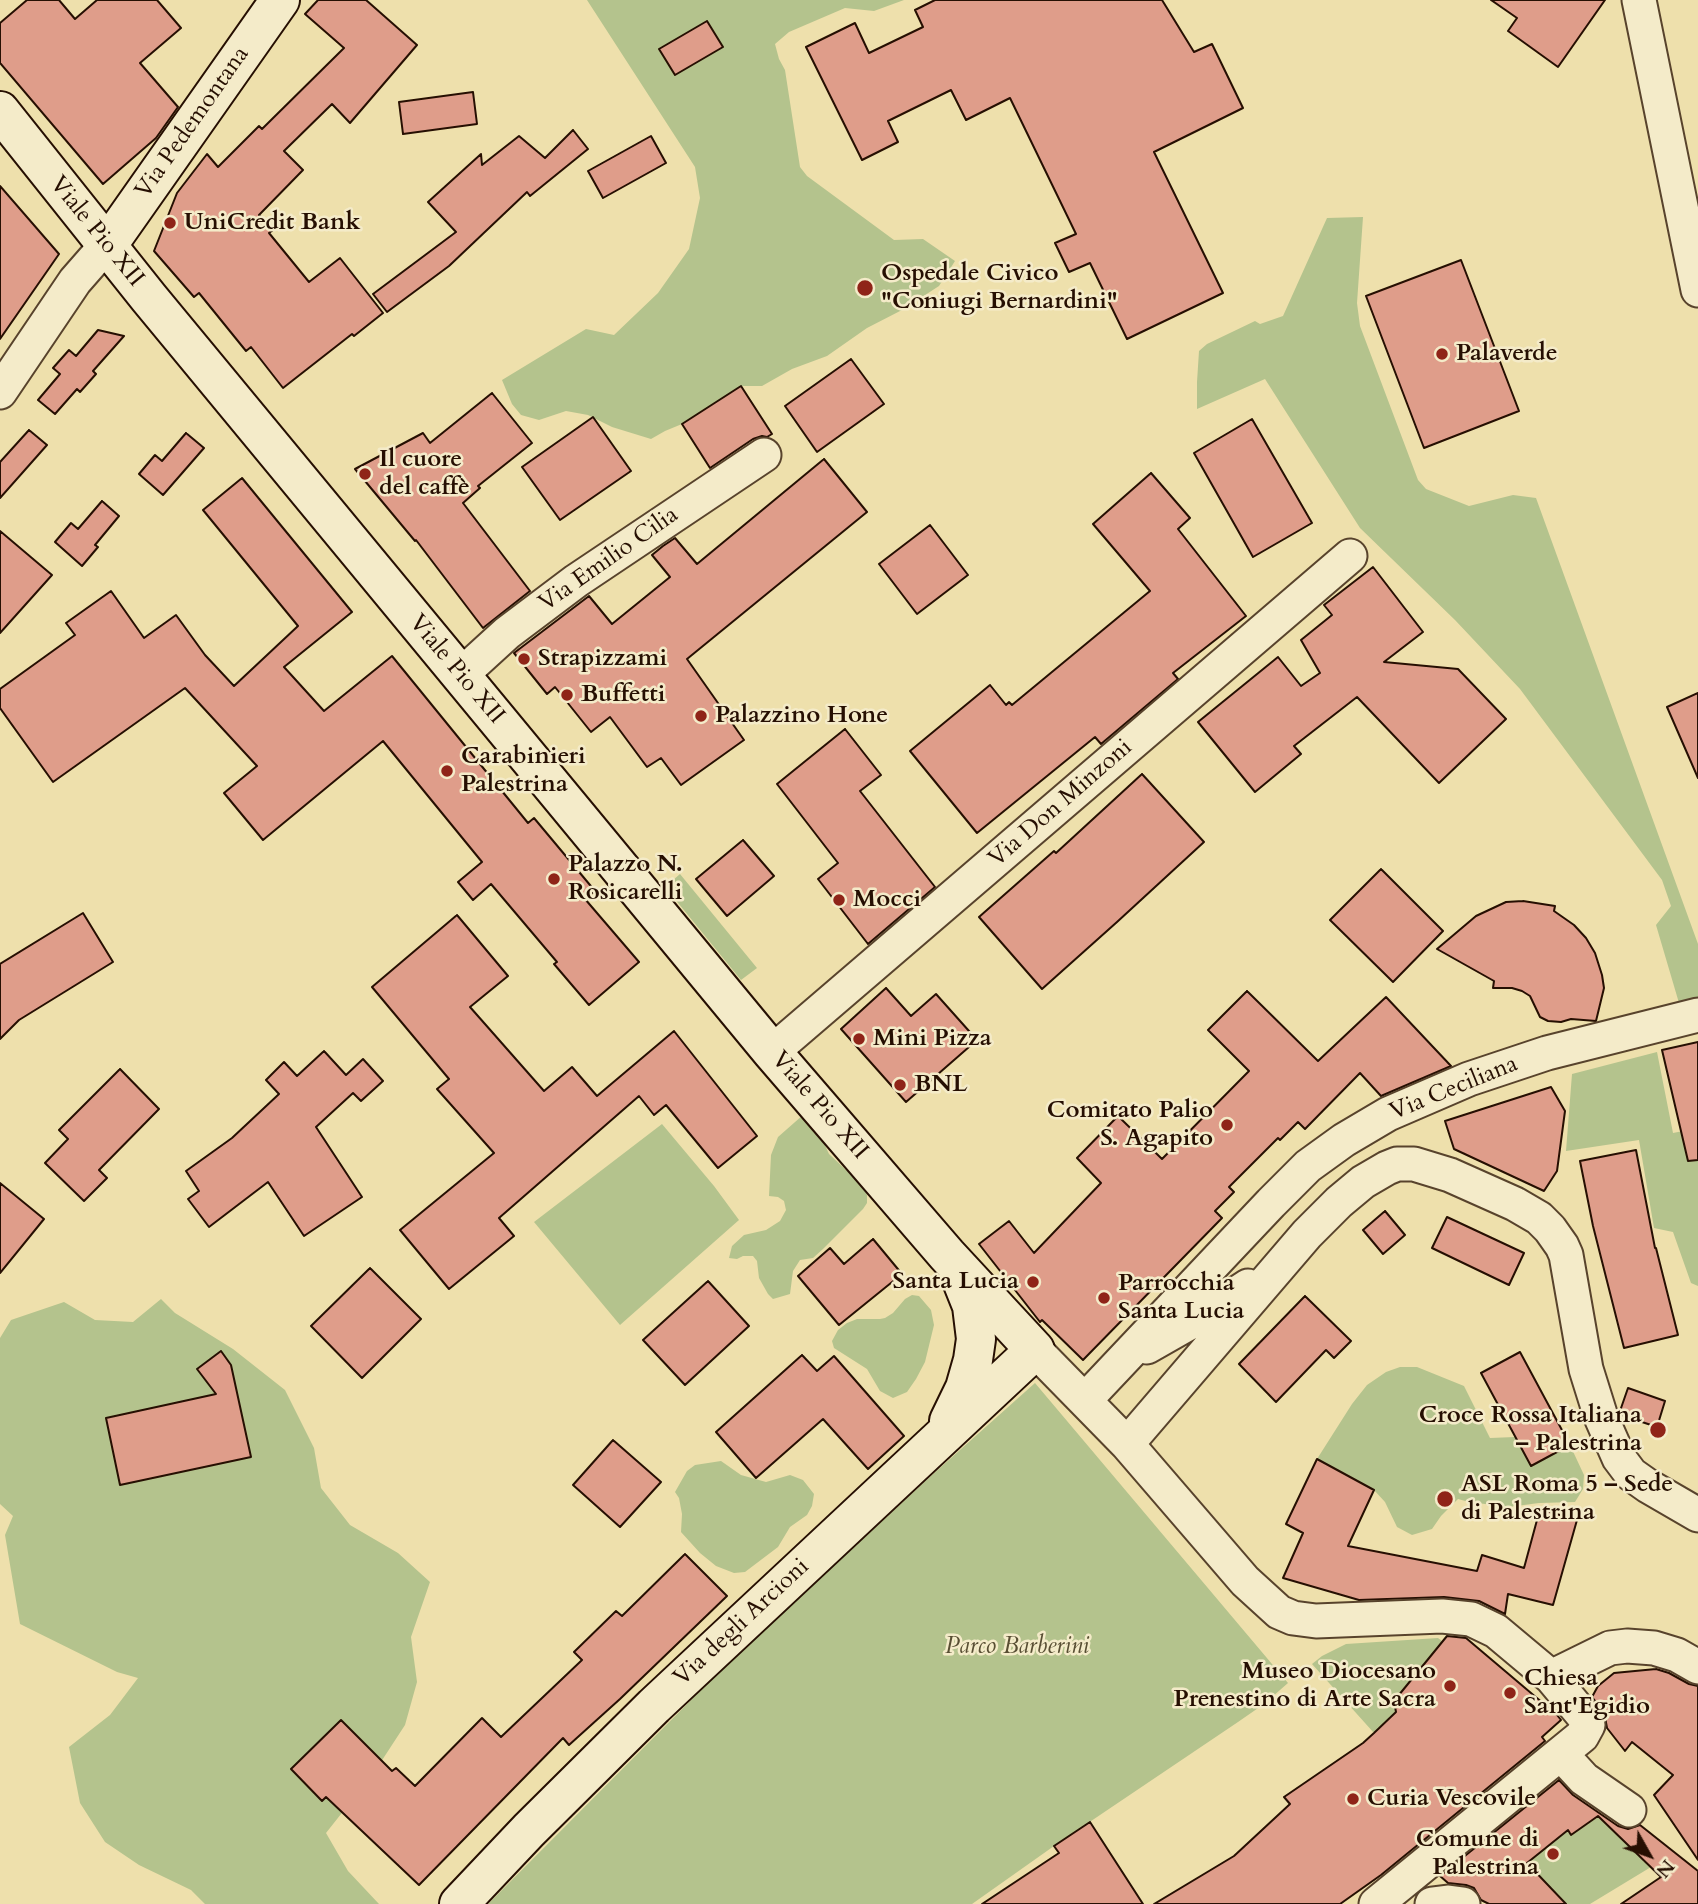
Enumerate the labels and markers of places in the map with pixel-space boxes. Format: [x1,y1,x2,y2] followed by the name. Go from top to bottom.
[184,209,360,237] place label: UniCredit Bank
[162,215,178,231] marker: UniCredit Bank
[881,260,1118,316] place label: Ospedale Civico "Coniugi Bernardini"
[855,278,875,298] marker: Ospedale Civico "Coniugi Bernardini"
[1456,340,1558,368] place label: Palaverde
[1434,346,1450,362] marker: Palaverde
[379,446,470,502] place label: Il cuore del caffè
[357,466,373,482] marker: Il cuore del caffè
[538,645,667,673] place label: Strapizzami
[516,651,532,667] marker: Strapizzami
[581,681,665,709] place label: Buffetti
[559,687,575,703] marker: Buffetti
[715,702,888,730] place label: Palazzino Hone
[693,708,709,724] marker: Palazzino Hone
[461,743,586,799] place label: Carabinieri Palestrina
[439,763,455,779] marker: Carabinieri Palestrina
[568,851,683,907] place label: Palazzo N. Rosicarelli
[546,871,562,887] marker: Palazzo N. Rosicarelli
[853,886,921,914] place label: Mocci
[831,892,847,908] marker: Mocci
[873,1025,992,1053] place label: Mini Pizza
[851,1031,867,1047] marker: Mini Pizza
[914,1071,967,1099] place label: BNL
[892,1077,908,1093] marker: BNL
[1047,1097,1213,1153] place label: Comitato Palio S. Agapito
[1219,1117,1235,1133] marker: Comitato Palio S. Agapito
[893,1268,1019,1296] place label: Santa Lucia
[1118,1270,1244,1326] place label: Parrocchia Santa Lucia
[1025,1274,1041,1290] marker: Santa Lucia
[1096,1290,1112,1306] marker: Parrocchia Santa Lucia
[1419,1402,1642,1458] place label: Croce Rossa Italiana – Palestrina
[1648,1420,1668,1440] marker: Croce Rossa Italiana – Palestrina
[1461,1471,1673,1527] place label: ASL Roma 5 – Sede di Palestrina
[1435,1489,1455,1509] marker: ASL Roma 5 – Sede di Palestrina
[1174,1658,1436,1714] place label: Museo Diocesano Prenestino di Arte Sacra
[1524,1665,1650,1721] place label: Chiesa Sant'Egidio
[1442,1678,1458,1694] marker: Museo Diocesano Prenestino di Arte Sacra
[1502,1685,1518,1701] marker: Chiesa Sant'Egidio
[1367,1785,1536,1813] place label: Curia Vescovile
[1345,1791,1361,1807] marker: Curia Vescovile
[1416,1826,1539,1882] place label: Comune di Palestrina
[1545,1846,1561,1862] marker: Comune di Palestrina

